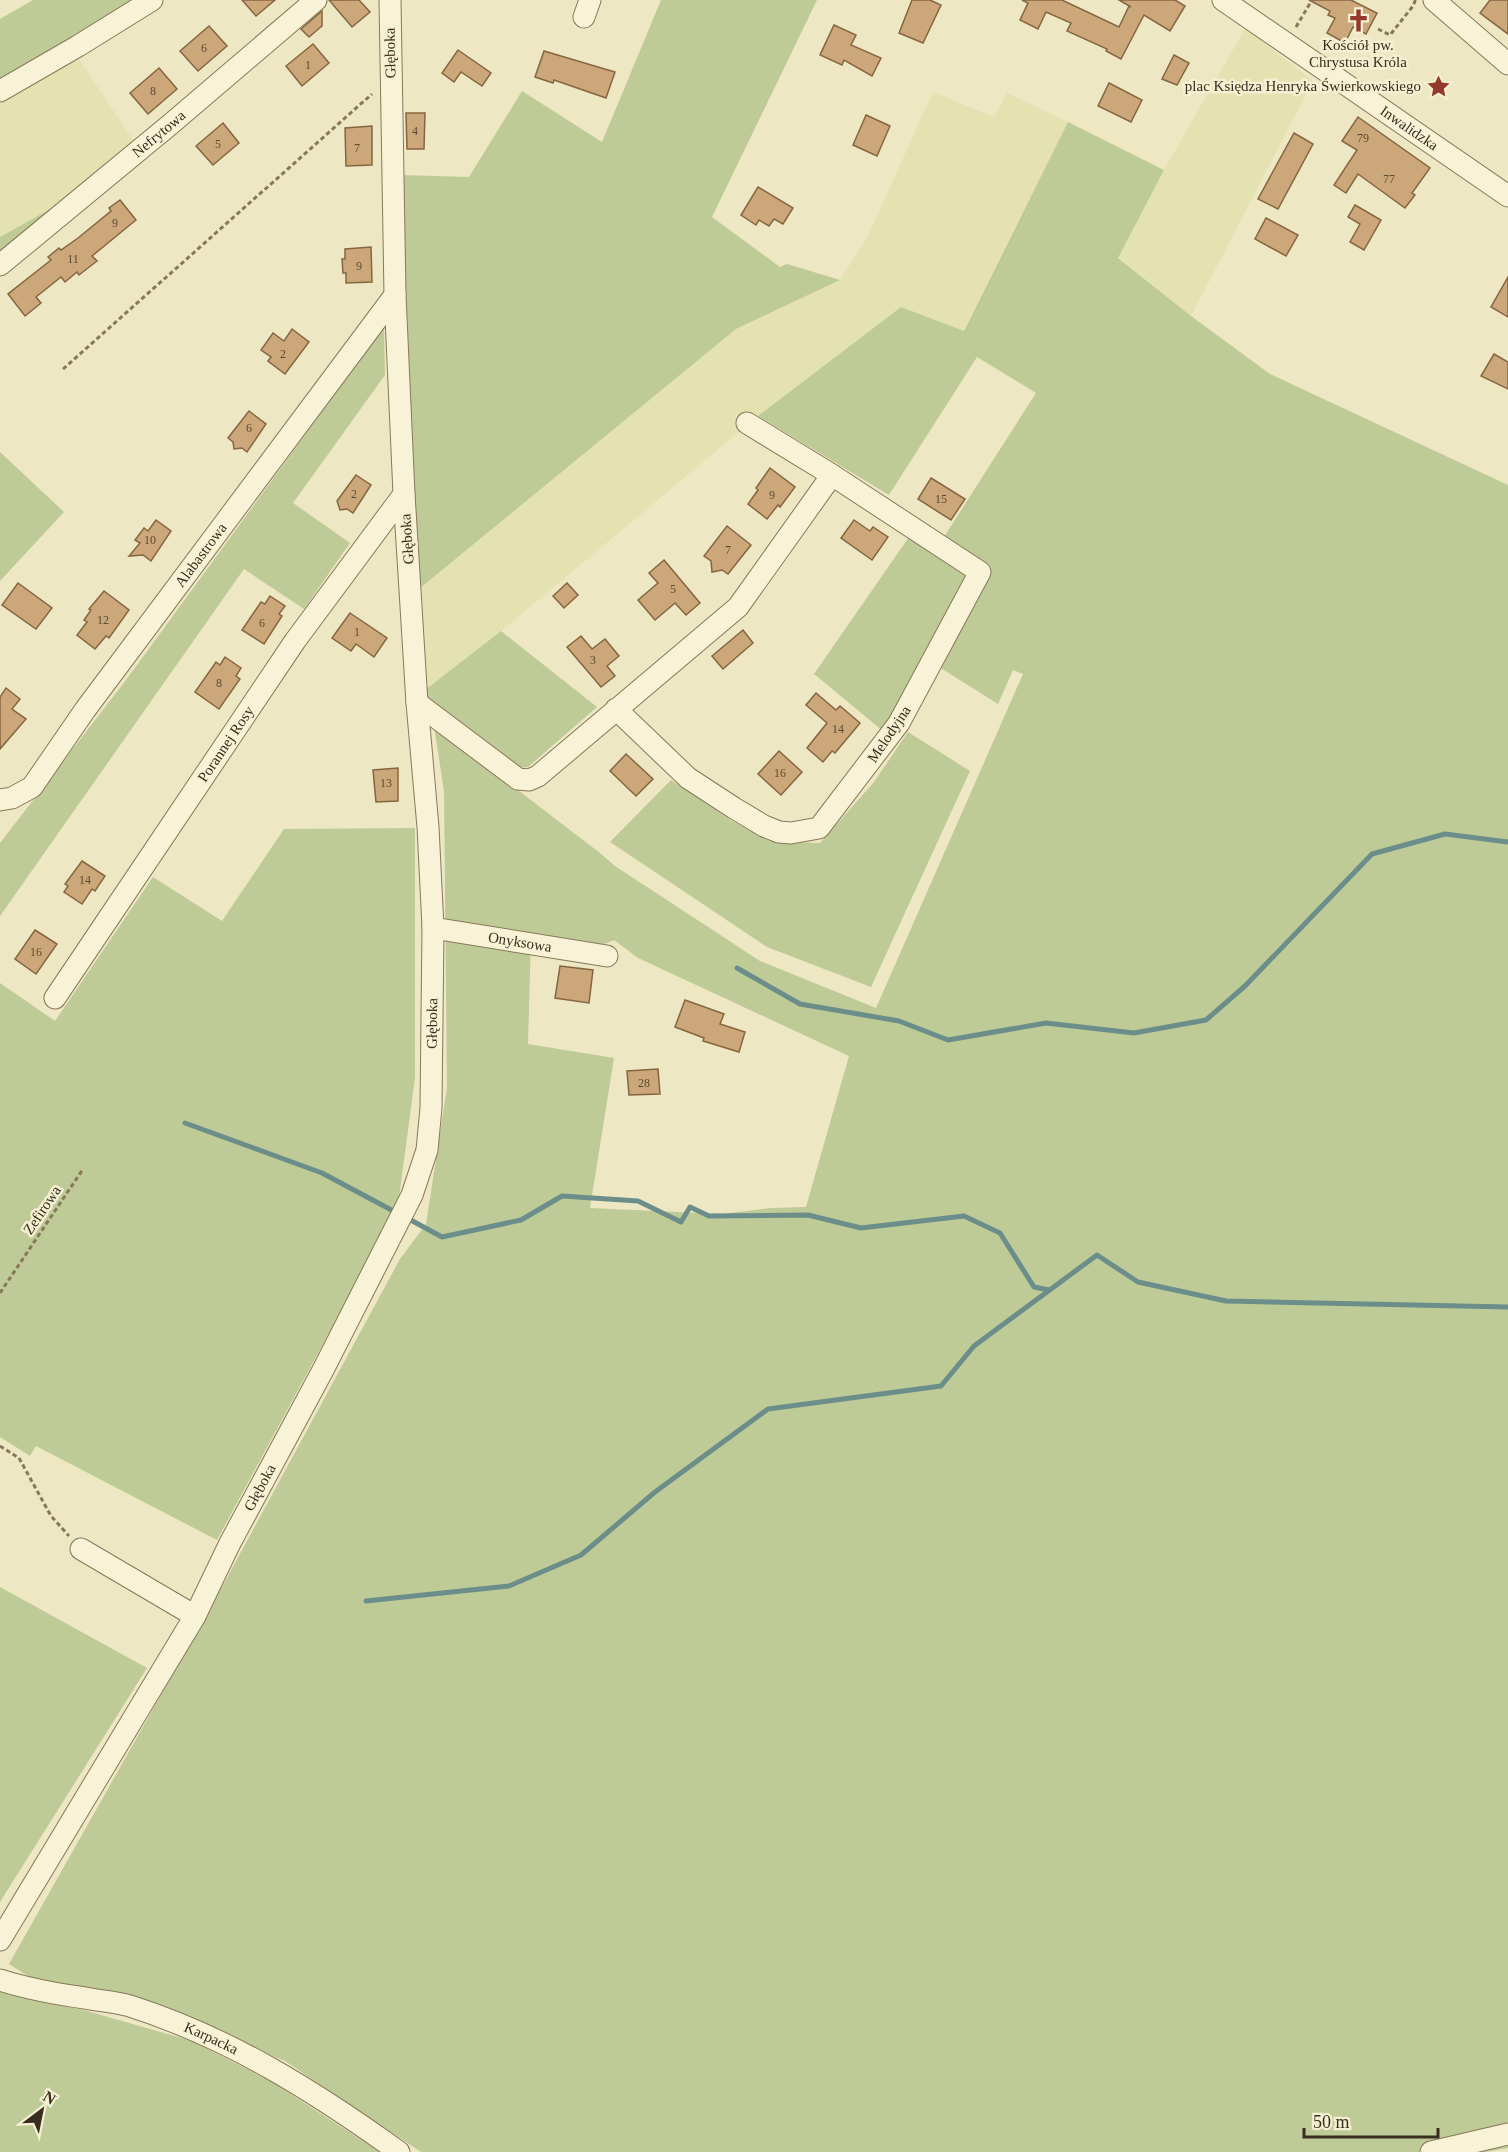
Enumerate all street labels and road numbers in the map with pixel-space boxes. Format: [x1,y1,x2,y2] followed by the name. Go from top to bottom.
[382,27,398,79] street label: Głęboka
[1377,103,1441,154] street label: Inwalidzka
[129,107,189,160] street label: Nefrytowa
[397,513,417,565] street label: Głęboka
[172,520,230,590] street label: Alabastrowa
[864,702,914,765] street label: Melodyjna
[195,703,257,785] street label: Porannej Rosy
[487,929,553,955] street label: Onyksowa
[424,998,440,1049] street label: Głęboka
[20,1182,64,1237] street label: Zefirowa
[241,1461,279,1514] street label: Głęboka
[182,2019,241,2058] street label: Karpacka

